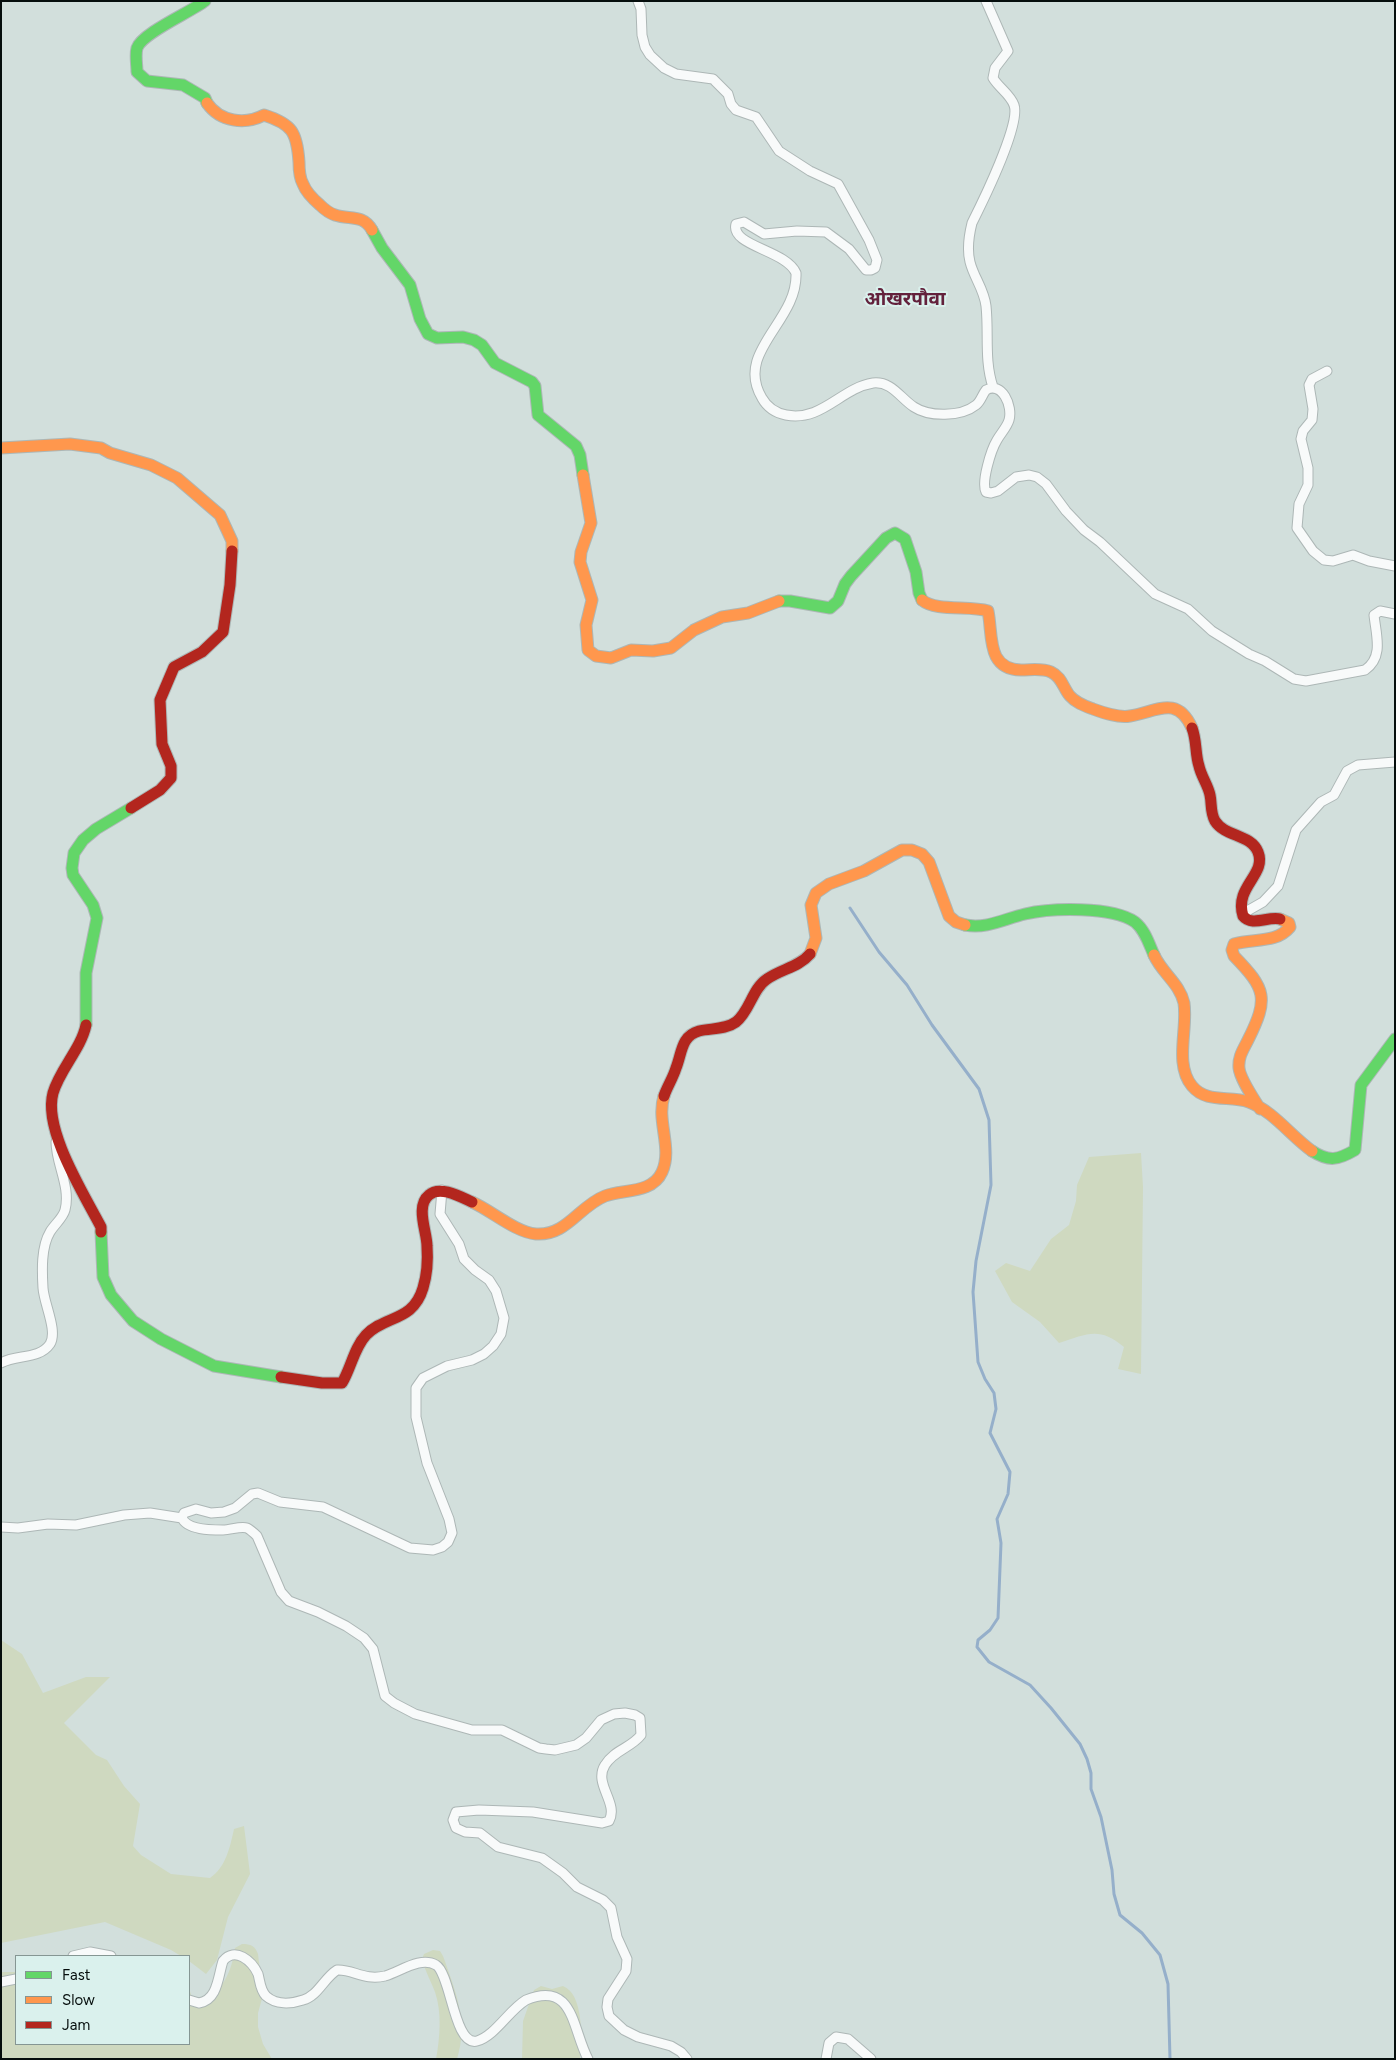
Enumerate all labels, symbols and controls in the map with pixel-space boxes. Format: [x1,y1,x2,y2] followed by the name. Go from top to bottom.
[864,288,946,310] district label: ओखरपौवा
[15,1955,190,2045] legend
[62,1966,90,1984] text: Fast
[62,1991,95,2009] text: Slow
[62,2016,90,2034] text: Jam

